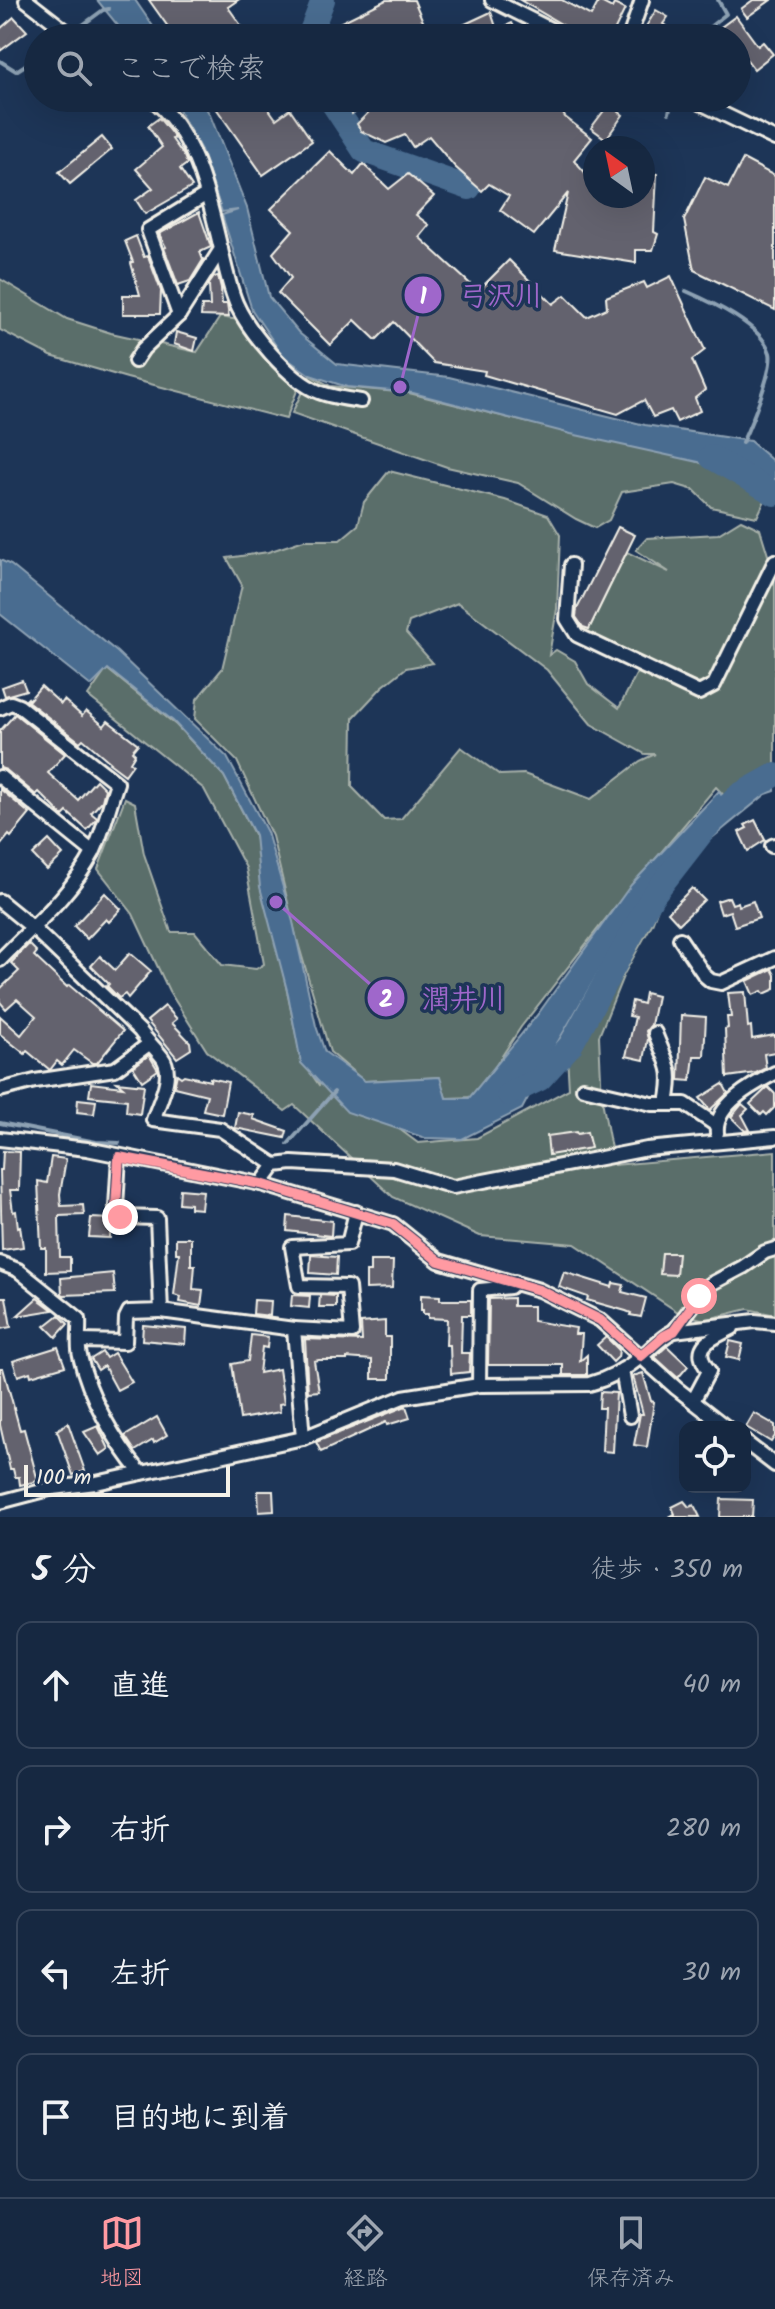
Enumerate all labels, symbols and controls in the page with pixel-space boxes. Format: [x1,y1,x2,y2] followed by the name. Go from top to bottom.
[24,24,751,112] search box
[52,46,96,90] icon: search
[116,46,266,94] text: ここで検索
[583,136,655,208] north arrow
[403,269,559,321] callout: 弓沢川
[459,275,543,320] text: 弓沢川
[419,278,427,317] text: 1
[366,972,522,1024] callout: 潤井川
[422,978,506,1023] text: 潤井川
[379,981,393,1020] text: 2
[102,1199,138,1235] route end
[681,1278,717,1314] route start
[679,1421,751,1493] map controls
[679,1421,751,1493] button: locate
[24,1461,230,1497] scale bar
[36,1461,91,1496] text: 100 m
[32,1544,96,1598] text: 5 分
[591,1549,743,1591] text: 徒歩 · 350 m
[34,1663,78,1707] icon: ahead
[110,1663,170,1711] text: 直進
[683,1664,741,1706] text: 40 m
[34,1807,78,1851] icon: right
[110,1807,170,1855] text: 右折
[666,1808,741,1850] text: 280 m
[34,1951,78,1995] icon: left
[110,1951,170,1999] text: 左折
[682,1952,741,1994] text: 30 m
[34,2095,78,2139] icon: arrive
[110,2095,290,2143] text: 目的地に到着
[100,2211,144,2297] tab: 地図
[343,2211,387,2297] tab: 経路
[587,2211,675,2297] tab: 保存済み

